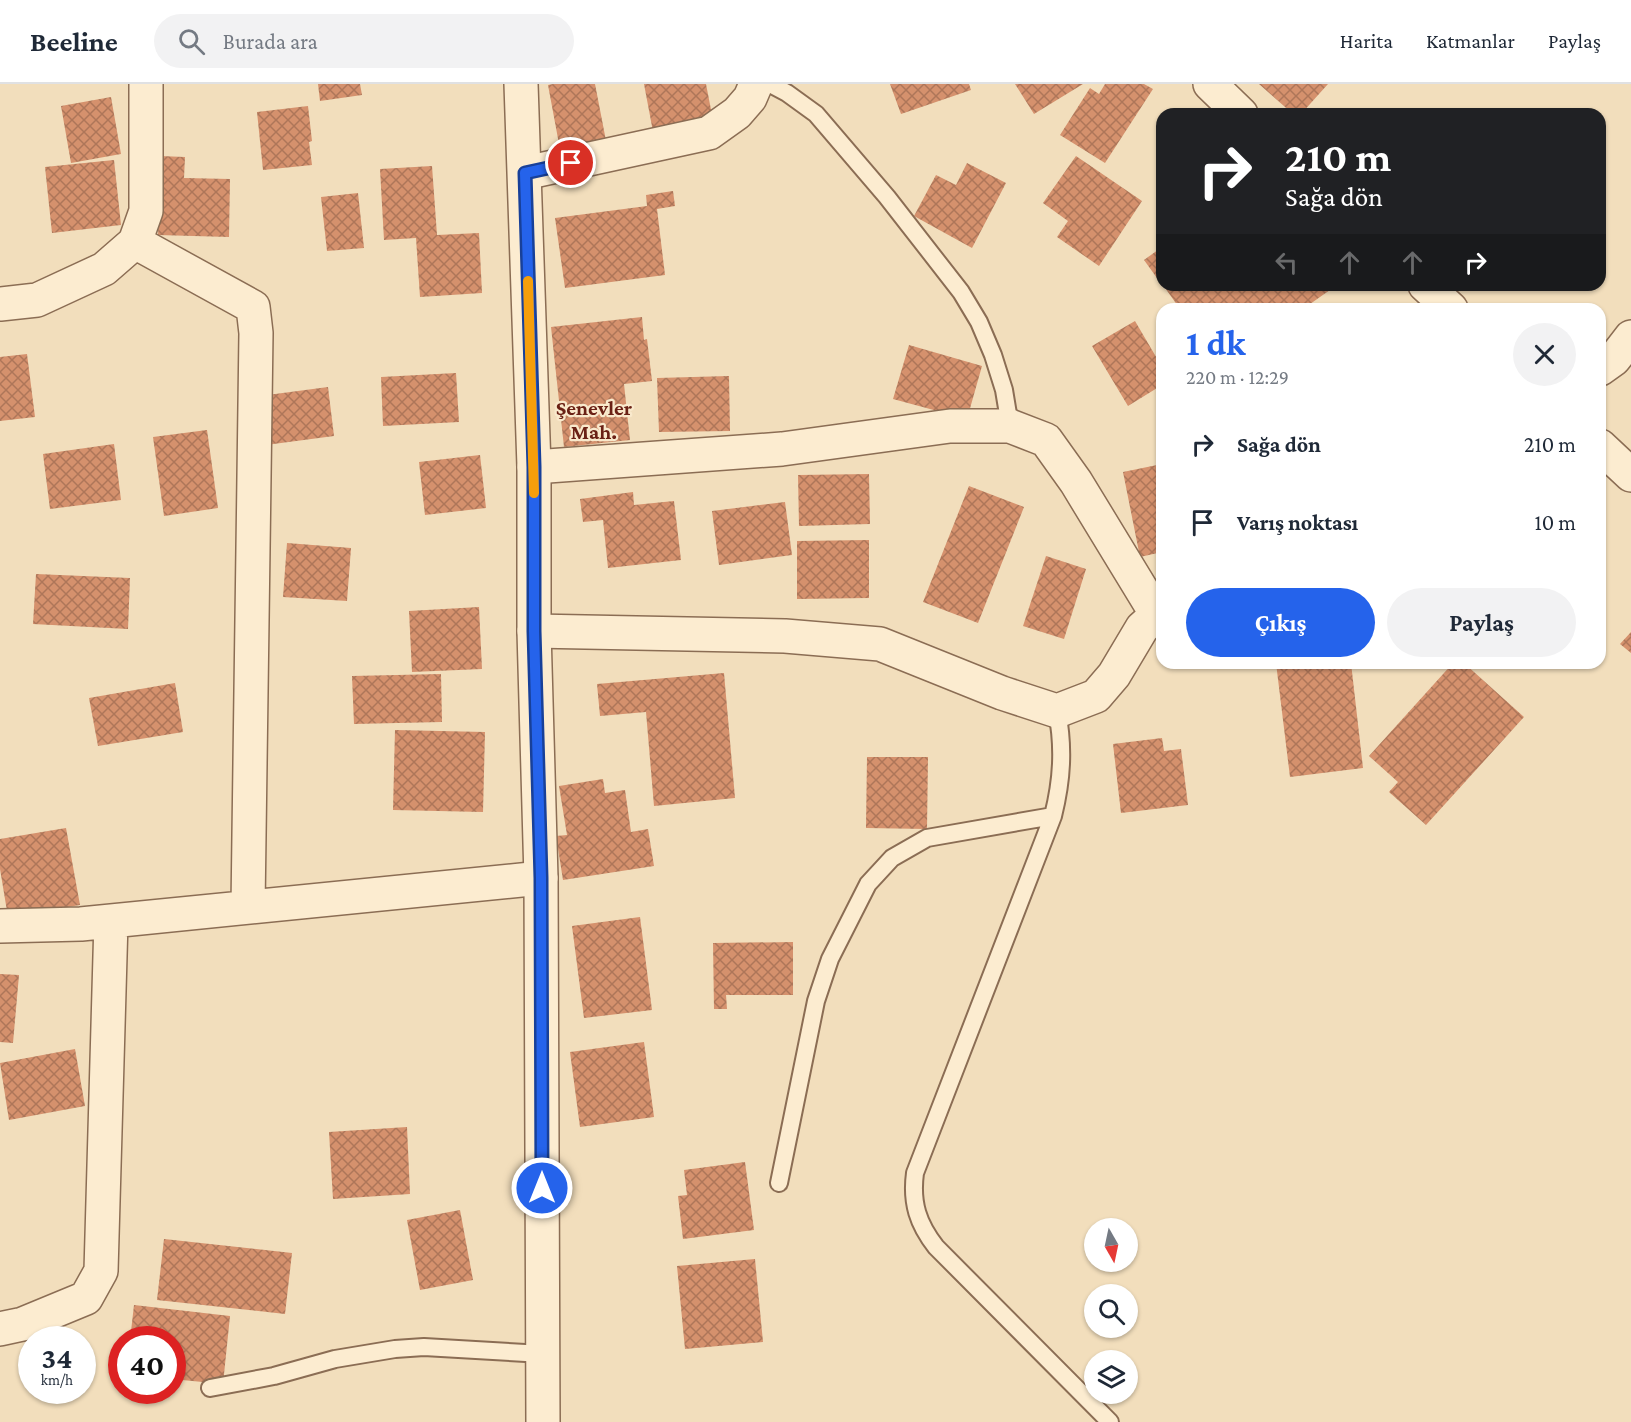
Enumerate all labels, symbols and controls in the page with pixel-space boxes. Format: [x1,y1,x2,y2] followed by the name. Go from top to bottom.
[154,14,574,68] search box
[175,25,208,58] icon: search
[30,26,118,57] text: Beeline
[223,29,318,54] text: Burada ara
[1340,29,1393,53] text: Harita
[1426,29,1515,53] text: Katmanlar
[1548,29,1601,53] text: Paylaş
[1186,132,1264,210] icon: right
[1285,133,1391,180] text: 210 m
[545,137,596,188] pin
[554,146,587,179] icon: arrive
[1285,182,1383,212] text: Sağa dön
[1270,246,1303,279] icon: left
[1333,246,1366,279] icon: ahead
[1396,246,1429,279] icon: ahead
[1459,246,1492,279] icon: right
[1186,323,1246,363] text: 1 dk
[1513,323,1576,386] button: close
[1186,366,1289,388] text: 220 m · 12:29
[556,396,633,444] district label: Şenevler Mah.
[1186,428,1219,461] icon: right
[1237,432,1321,457] text: Sağa dön
[1524,432,1576,457] text: 210 m
[1186,506,1219,539] icon: arrive
[1237,510,1358,535] text: Varış noktası
[1534,510,1576,535] text: 10 m
[1186,588,1375,657] button: Çıkış
[1387,588,1576,657] button: Paylaş
[510,1156,574,1220] position arrow
[1084,1218,1138,1272] north arrow
[1084,1218,1138,1404] map controls
[1084,1284,1138,1338] button: search
[108,1326,186,1404] speed limit sign: 40
[42,1341,72,1374] text: 34
[1084,1350,1138,1404] button: layers
[41,1372,73,1388] text: km/h

